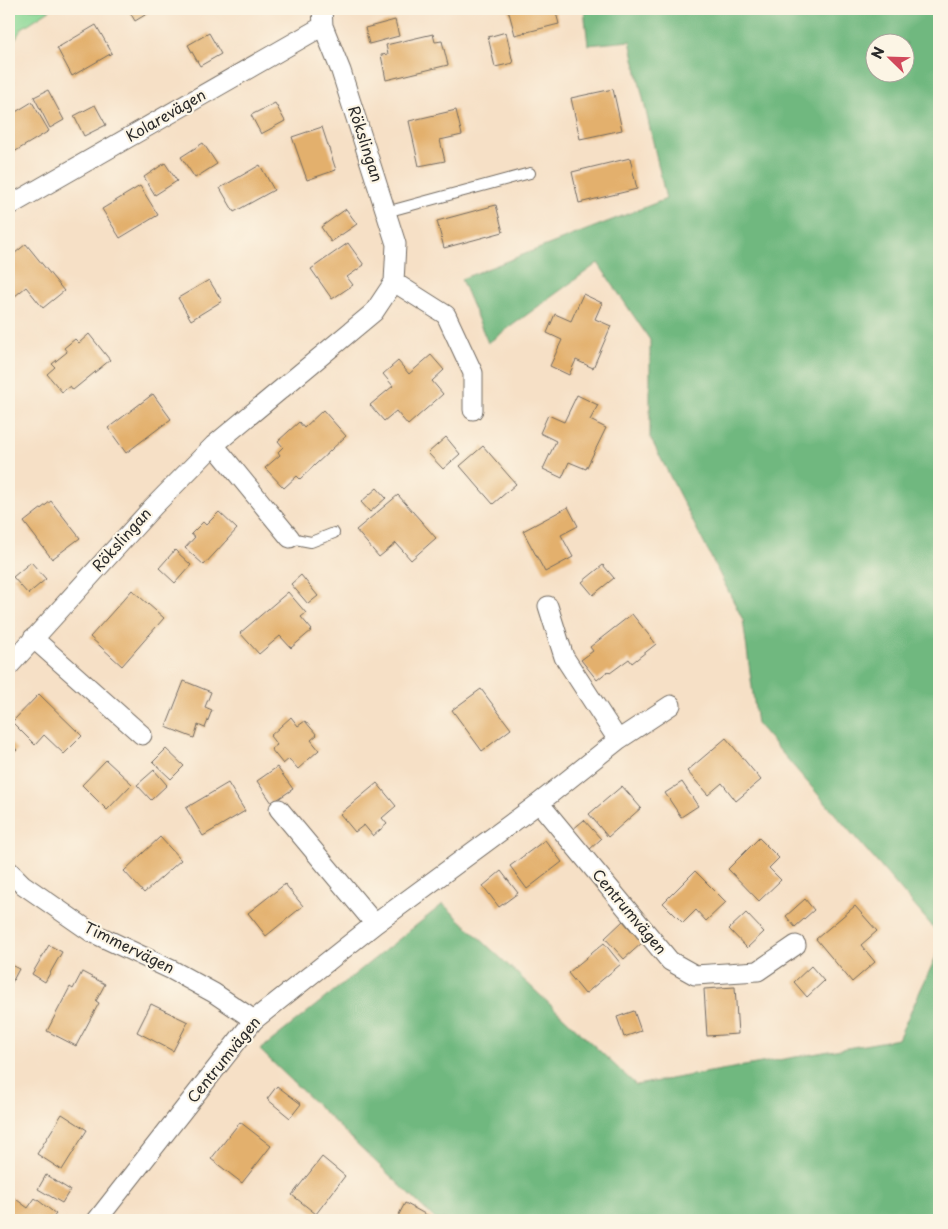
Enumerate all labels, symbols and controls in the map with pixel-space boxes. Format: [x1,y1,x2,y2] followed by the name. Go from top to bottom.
[866,32,916,82] north arrow
[866,44,889,62] text: N
[121,82,210,147] street label: Kolarevägen
[343,102,390,185] street label: Rökslingan
[86,502,156,576] street label: Rökslingan
[587,863,673,959] street label: Centrumvägen
[81,915,179,978] street label: Timmervägen
[181,1011,265,1107] street label: Centrumvägen

